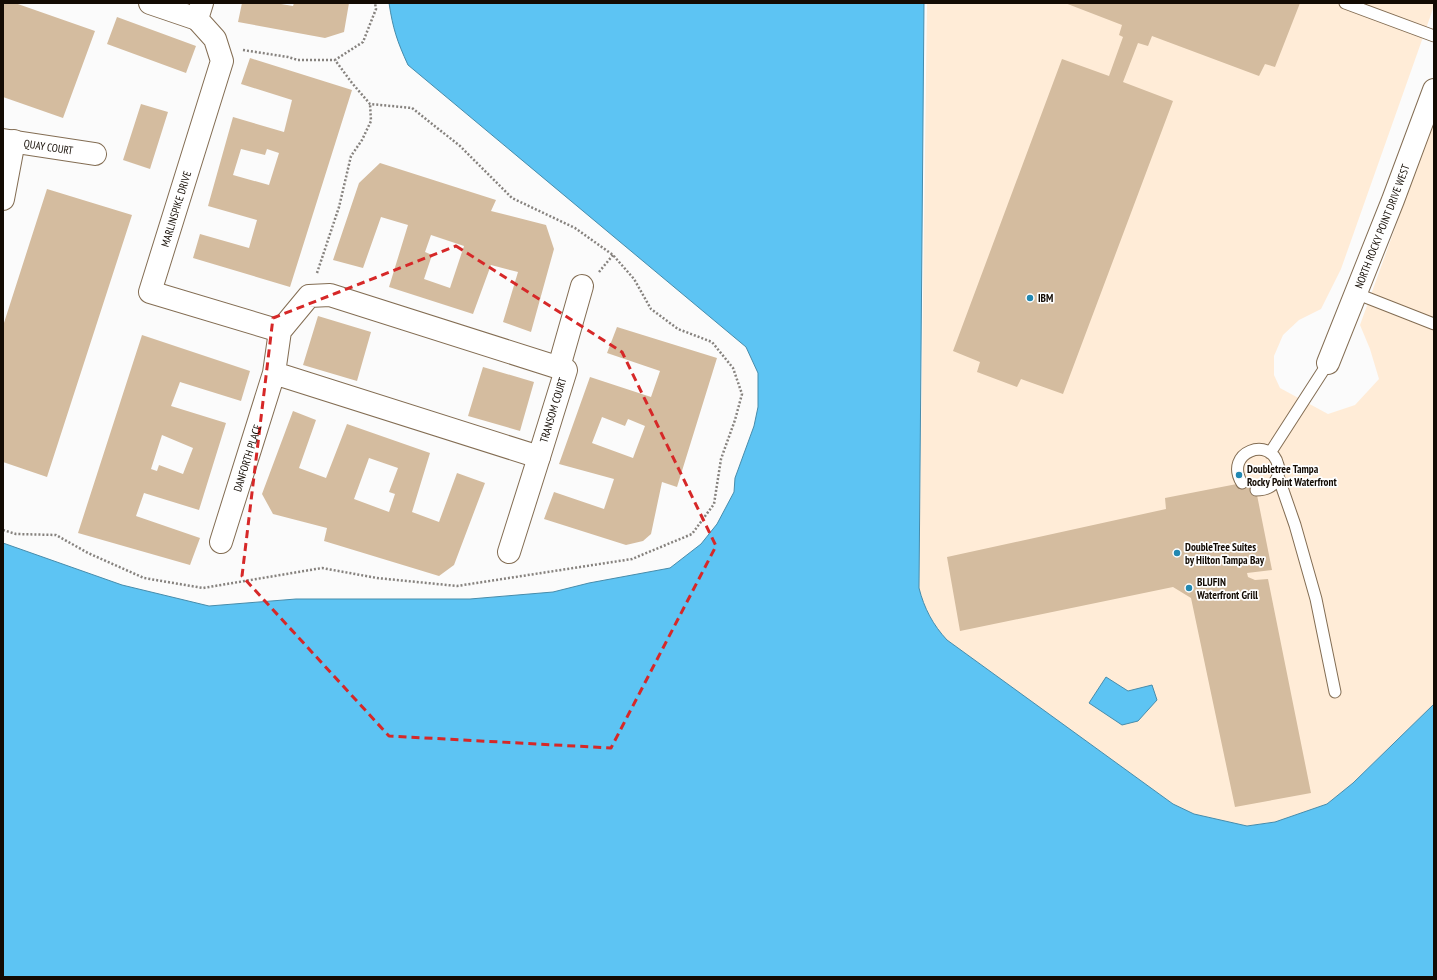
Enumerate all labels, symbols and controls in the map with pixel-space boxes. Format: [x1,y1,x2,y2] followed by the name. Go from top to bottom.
[23,136,74,158] street label: QUAY COURT
[1352,162,1413,290] street label: NORTH ROCKY POINT DRIVE WEST
[158,169,194,249] street label: MARLINSPIKE DRIVE
[1038,291,1053,305] place label: IBM
[1025,293,1035,303] marker: IBM
[536,376,570,444] street label: TRANSOM COURT
[230,422,265,493] street label: DANFORTH PLACE
[1247,462,1337,489] place label: Doubletree Tampa Rocky Point Waterfront
[1234,470,1244,480] marker: Doubletree Tampa Rocky Point Waterfront
[1185,540,1265,567] place label: DoubleTree Suites by Hilton Tampa Bay
[1172,548,1182,558] marker: DoubleTree Suites by Hilton Tampa Bay
[1196,575,1258,602] place label: BLUFIN Waterfront Grill
[1184,583,1194,593] marker: BLUFIN Waterfront Grill

